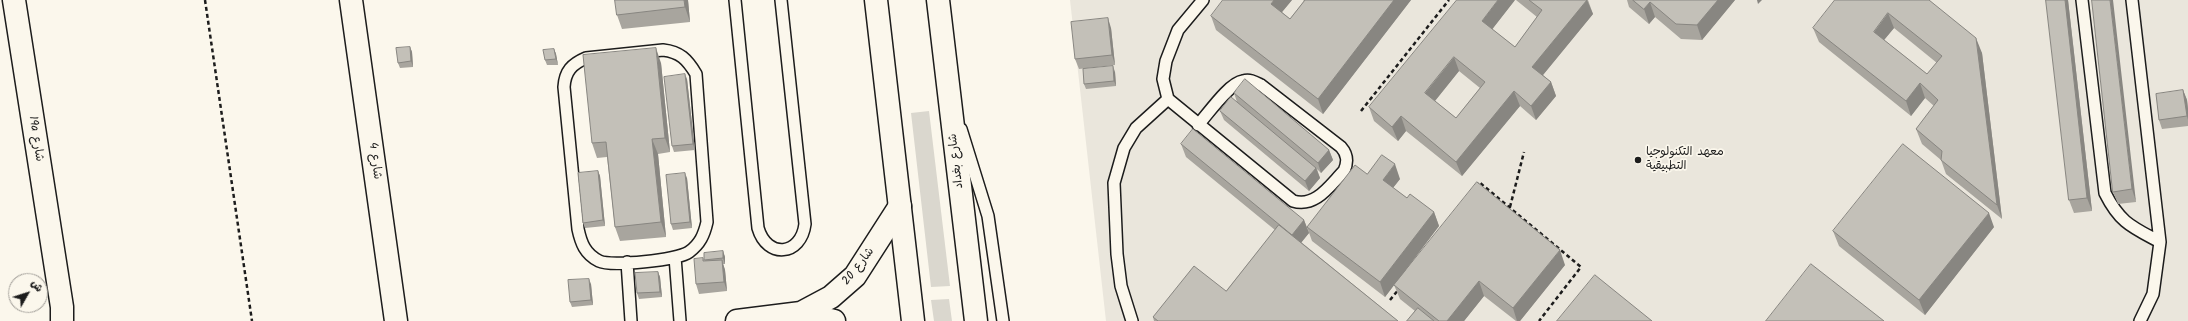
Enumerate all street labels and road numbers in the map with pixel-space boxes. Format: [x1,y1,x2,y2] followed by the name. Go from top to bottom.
[24,115,46,163] street label: 19a شارع
[946,133,968,189] street label: شارع بغداد
[364,141,384,181] street label: شارع 4
[840,245,878,289] street label: شارع 20

